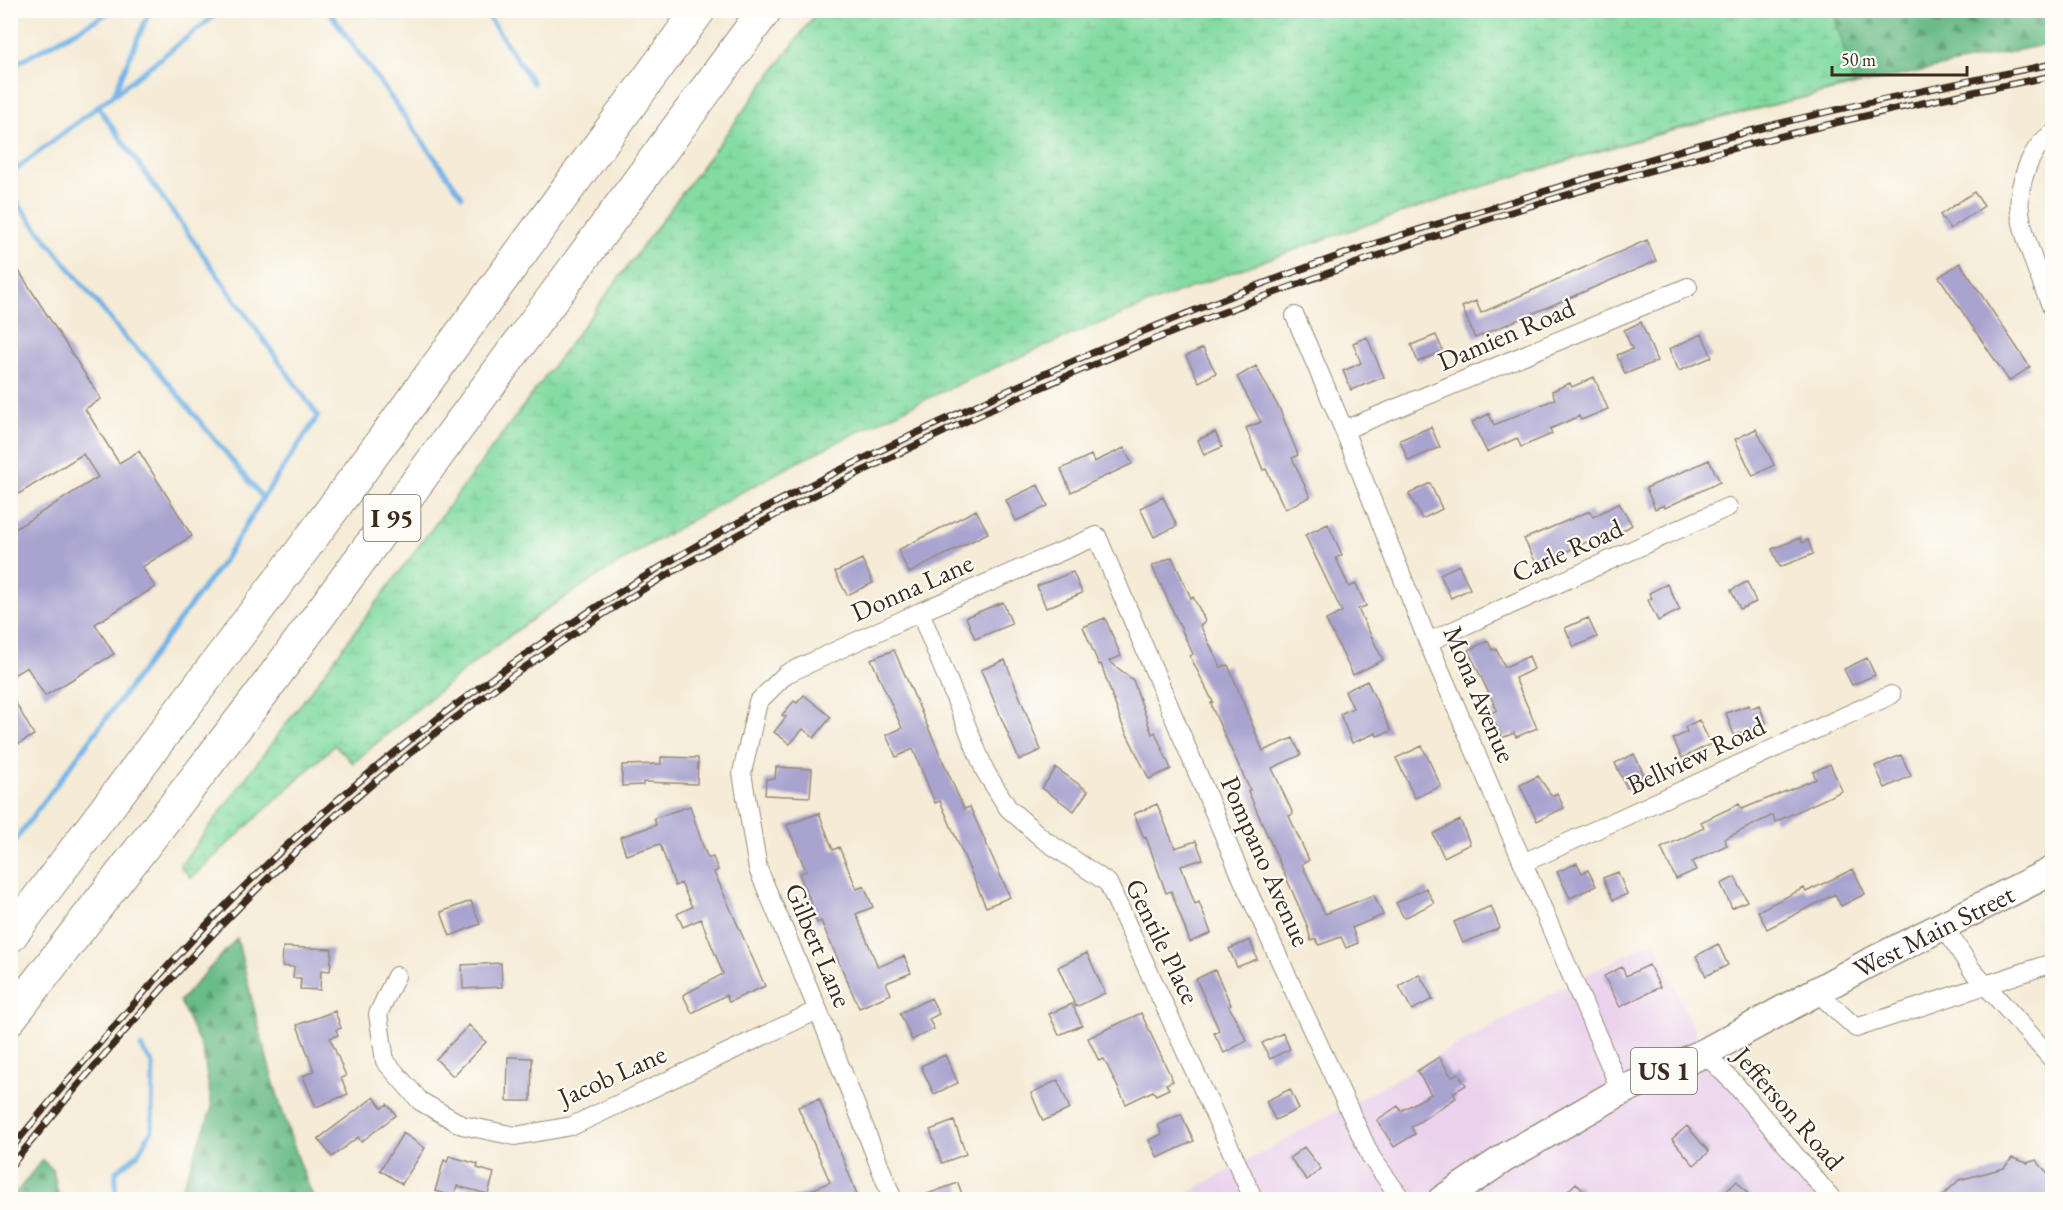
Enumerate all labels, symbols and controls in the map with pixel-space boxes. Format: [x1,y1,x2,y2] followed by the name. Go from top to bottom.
[1832,39,1967,77] scale bar
[1841,48,1876,71] text: 50 m
[1432,289,1580,379] street label: Damien Road
[364,495,420,541] road number: I 95
[1506,510,1628,590] street label: Carle Road
[846,545,978,629] street label: Donna Lane
[1436,620,1524,768] street label: Mona Avenue
[1621,708,1771,802] street label: Bellview Road
[1213,770,1319,952] street label: Pompano Avenue
[1118,873,1208,1009] street label: Gentile Place
[1847,875,2020,986] street label: West Main Street
[777,878,861,1012] street label: Gilbert Lane
[551,1036,671,1115] street label: Jacob Lane
[1724,1038,1852,1177] street label: Jefferson Road
[1631,1048,1697,1094] road number: US 1

